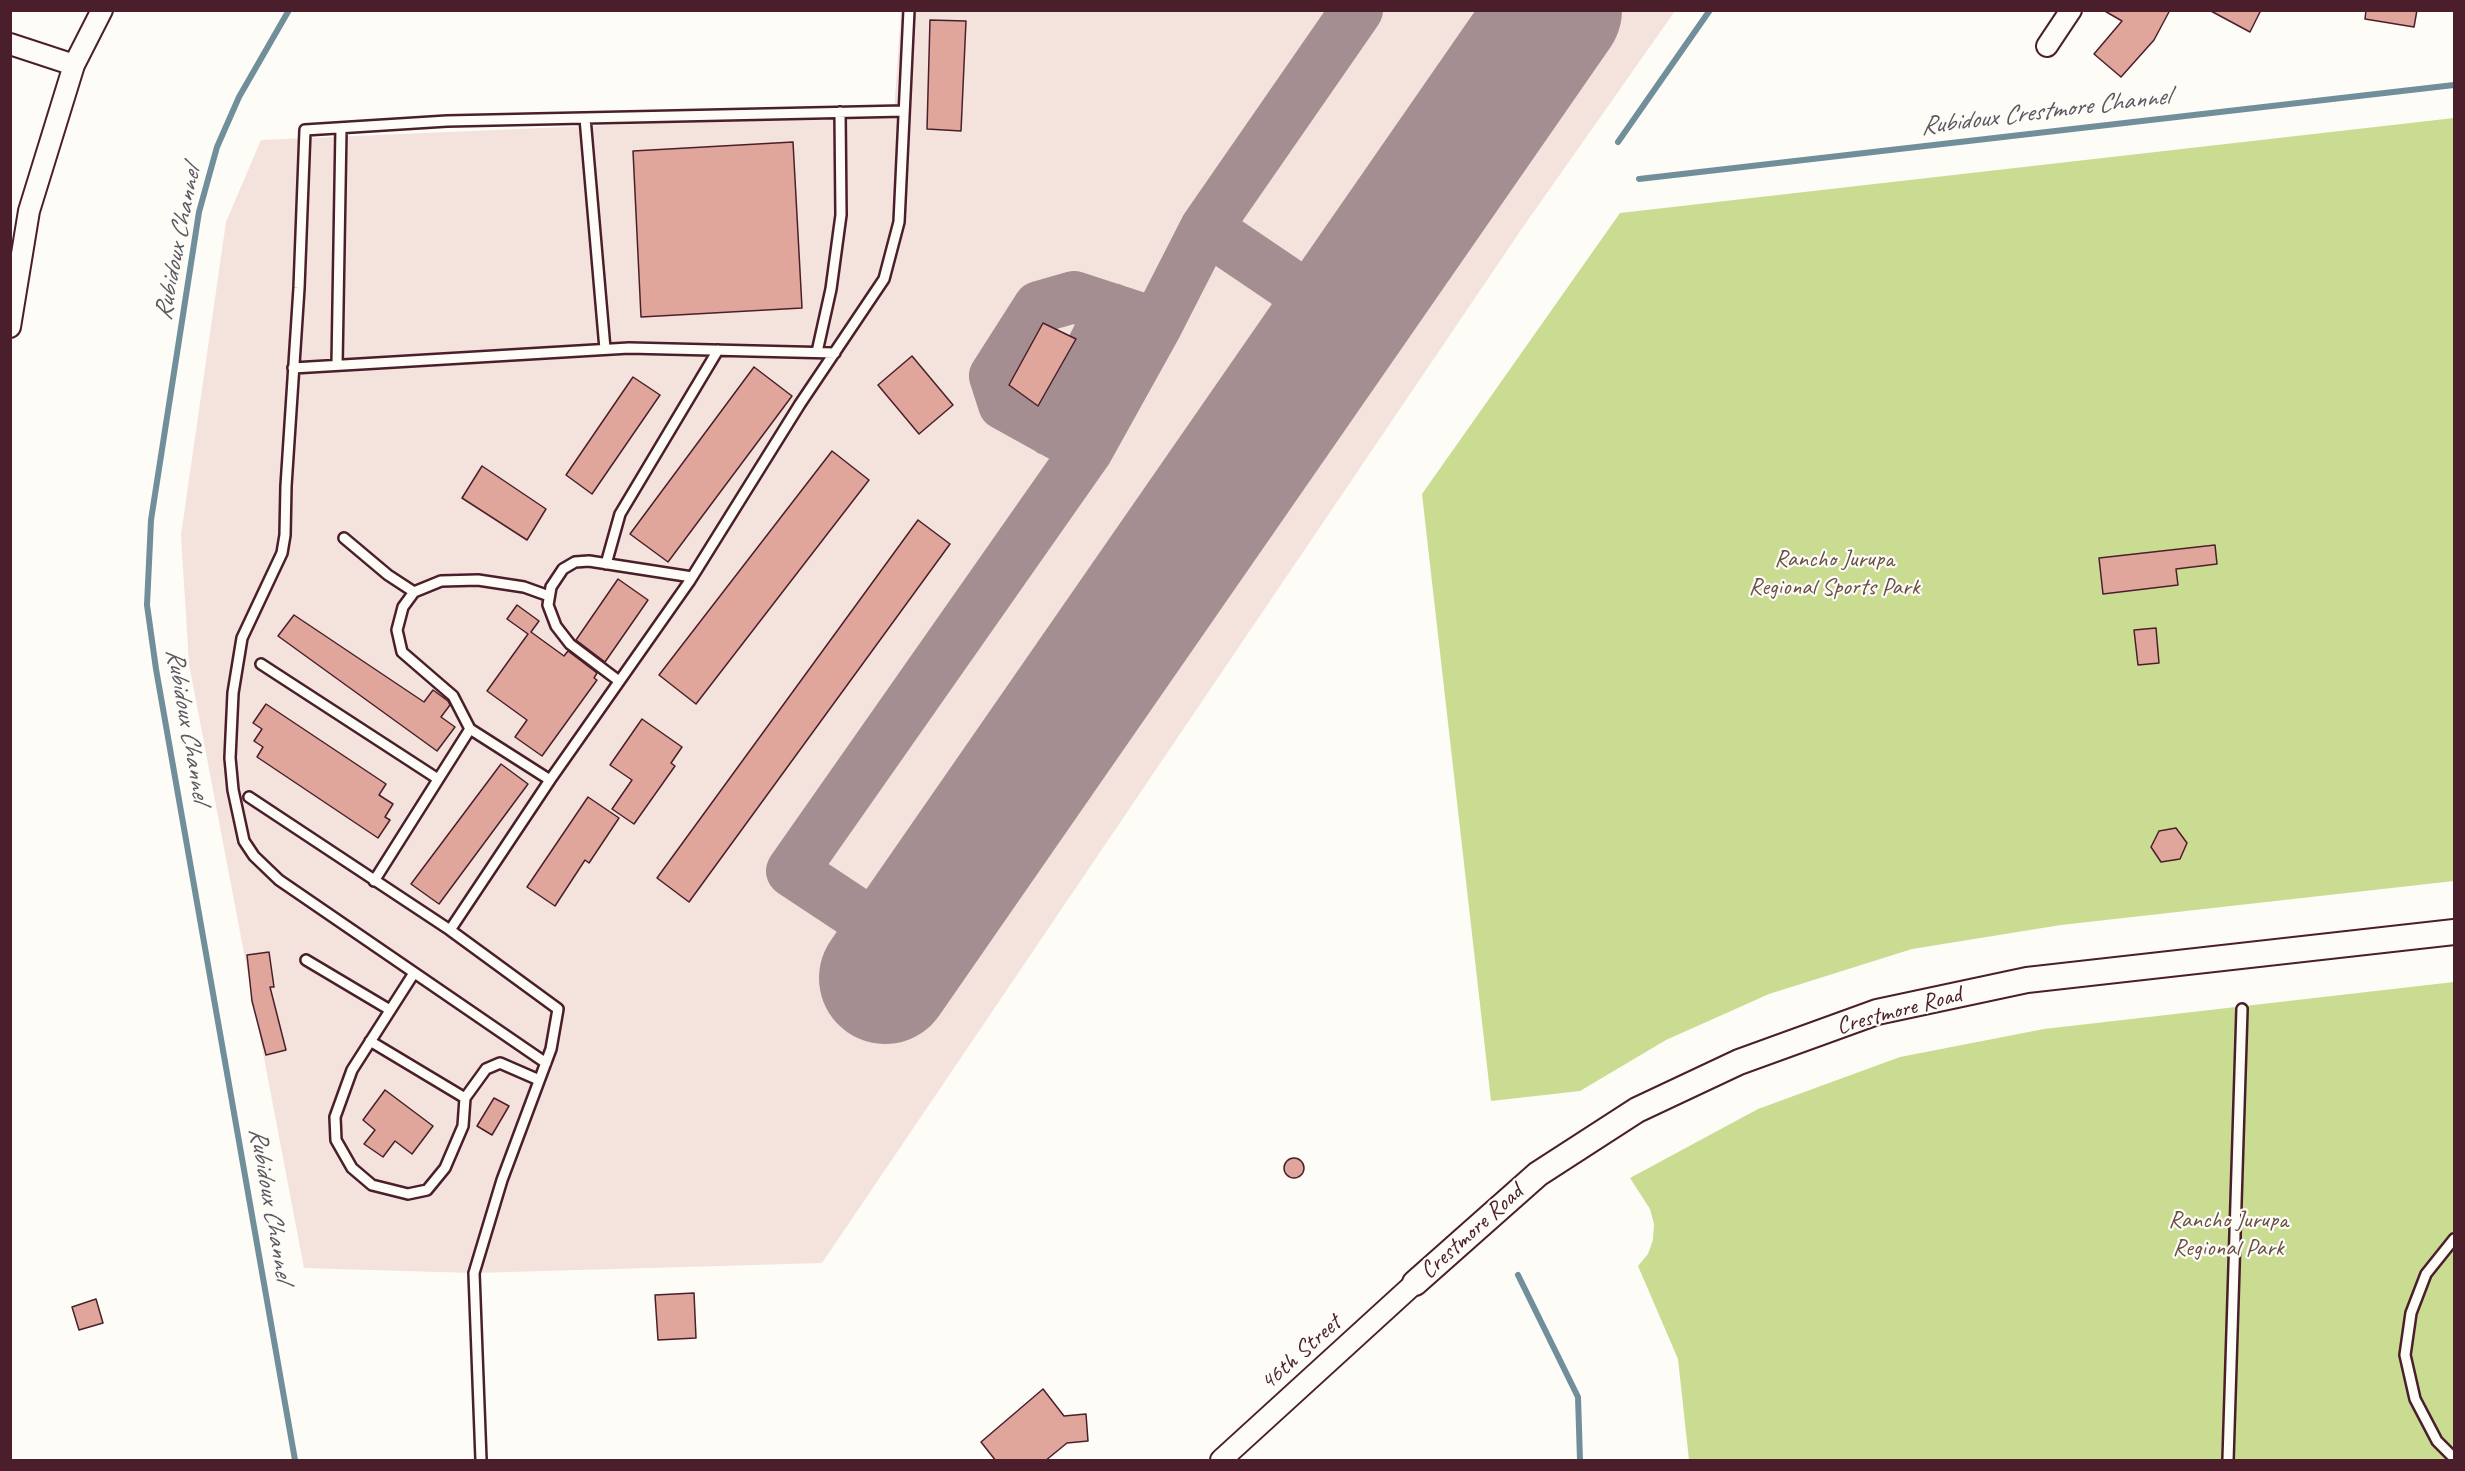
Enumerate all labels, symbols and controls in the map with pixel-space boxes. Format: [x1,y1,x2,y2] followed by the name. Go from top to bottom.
[1919,81,2171,143] water label: Rubidoux Crestmore Channel
[148,165,208,323] water label: Rubidoux Channel
[1749,546,1919,602] park label: Rancho Jurupa Regional Sports Park
[158,646,216,804] water label: Rubidoux Channel
[1833,980,1965,1042] street label: Crestmore Road
[241,1125,299,1283] water label: Rubidoux Channel
[1415,1178,1529,1286] street label: Crestmore Road
[2168,1207,2288,1263] park label: Rancho Jurupa Regional Park
[1255,1309,1347,1397] street label: 46th Street

